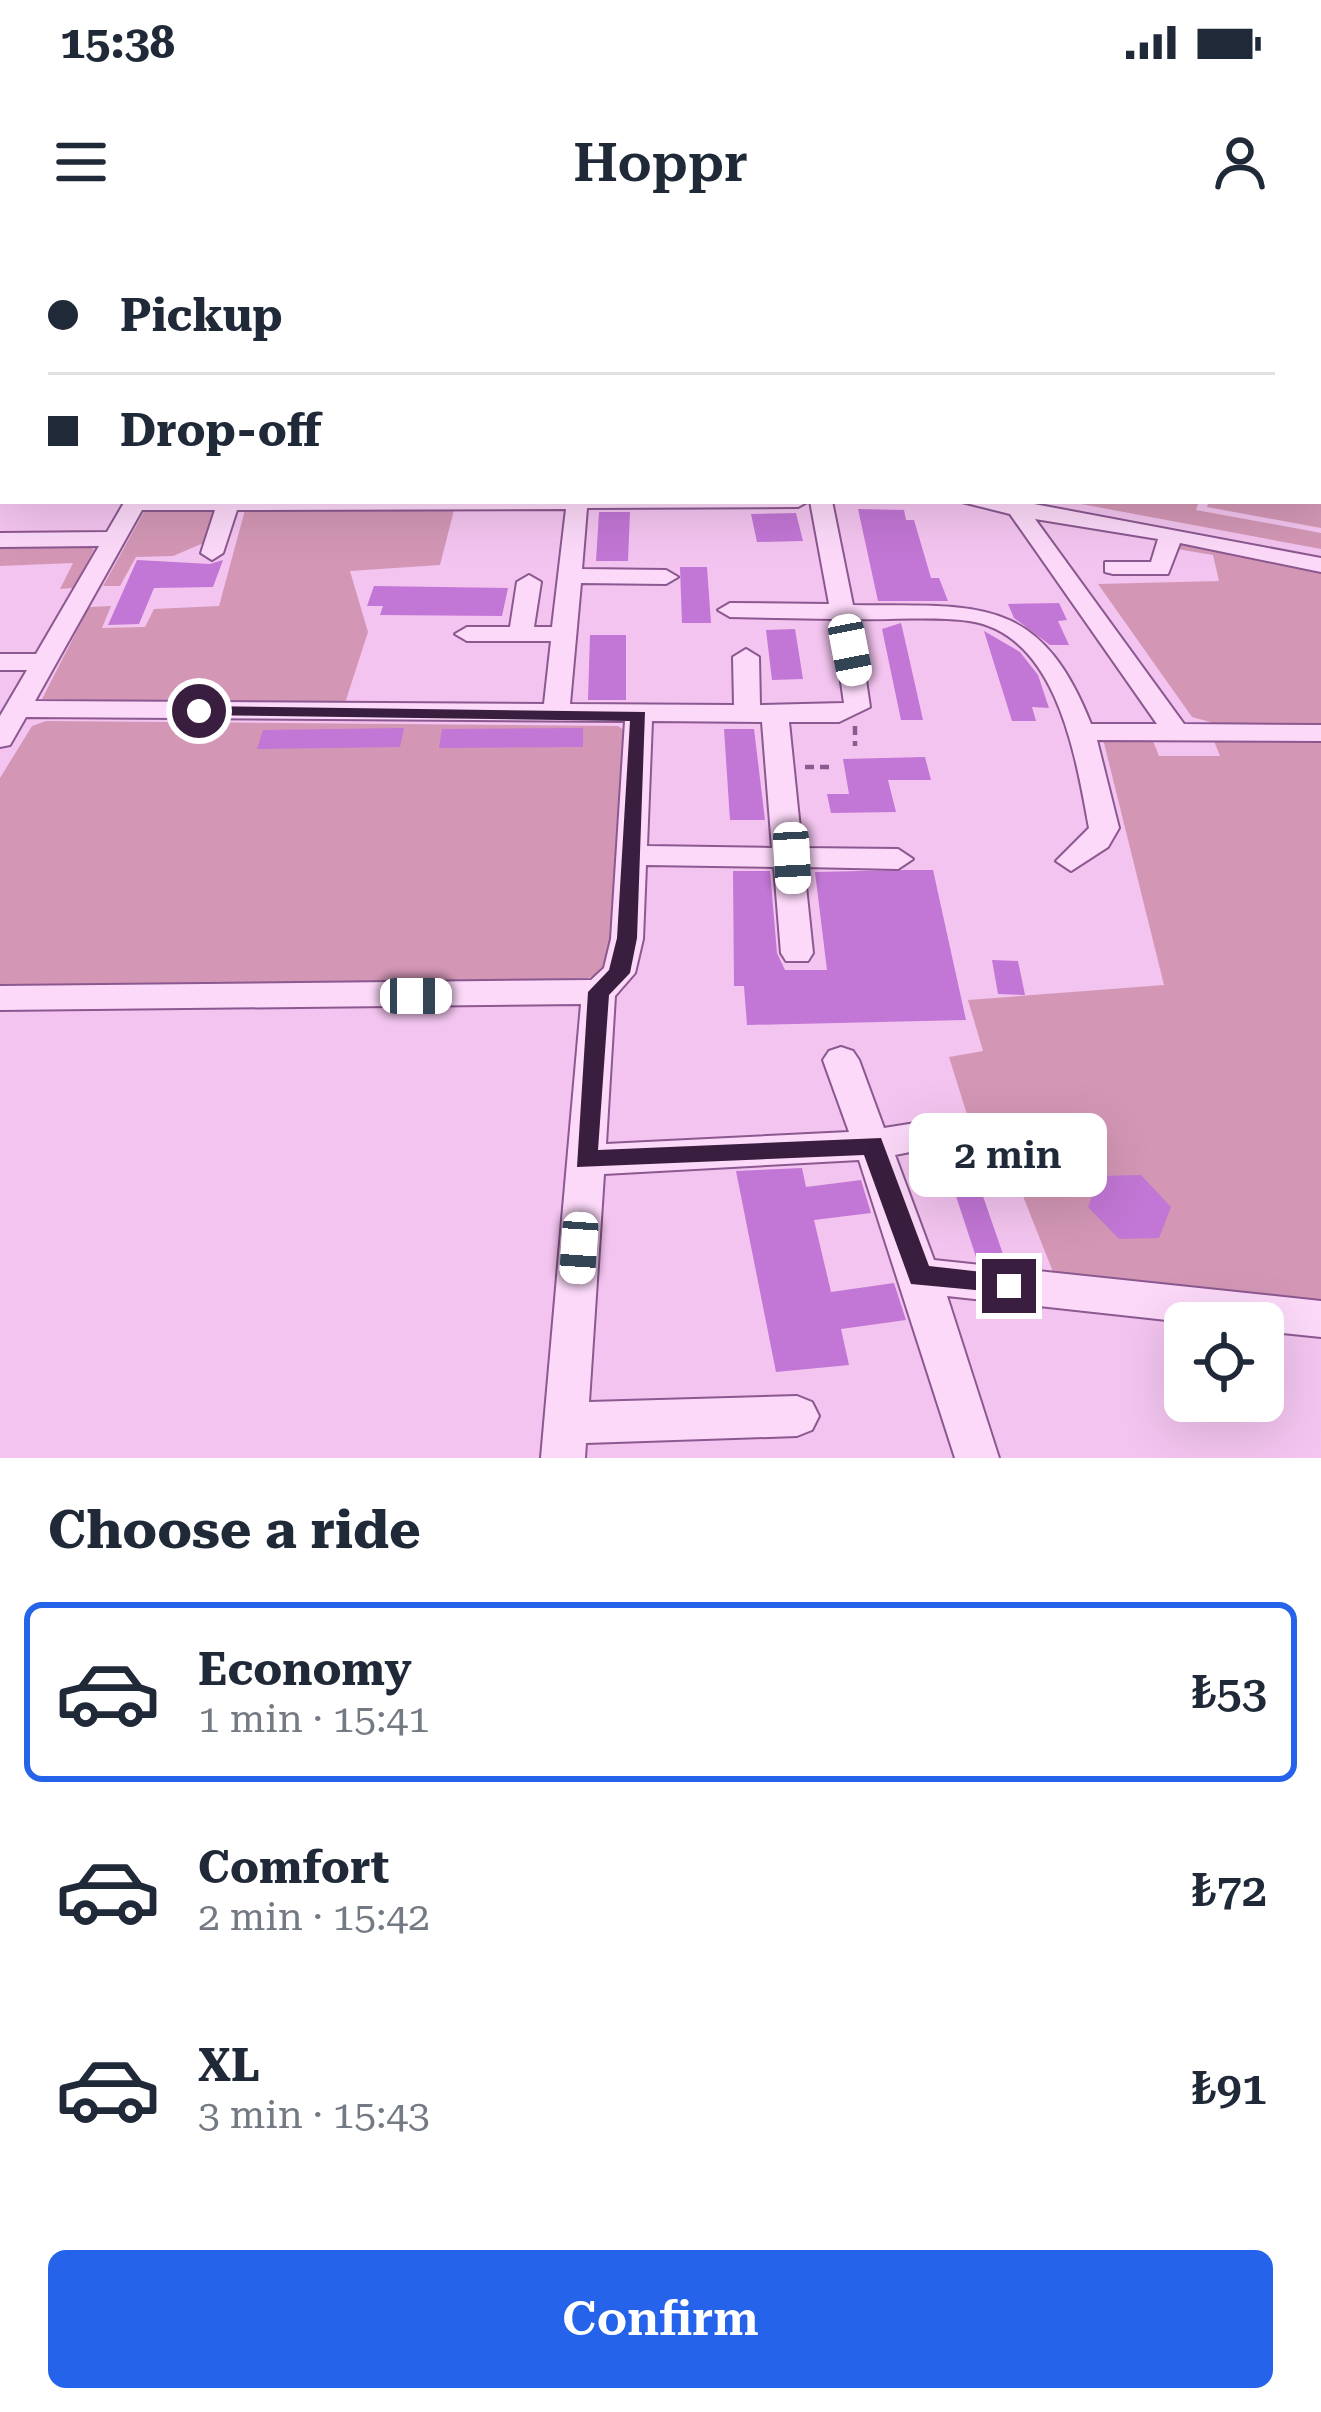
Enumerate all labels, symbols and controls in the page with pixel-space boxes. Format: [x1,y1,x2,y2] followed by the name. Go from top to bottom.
[60,16,175,69] text: 15:38
[48,129,114,195] icon: menu
[1207,129,1273,195] icon: person
[573,131,748,194] text: Hoppr
[120,289,283,342] text: Pickup
[120,404,321,457] text: Drop-off
[825,611,875,689] car
[172,684,226,738] route start
[772,821,812,895] car
[380,978,452,1014] car
[910,1112,1108,1196] callout: 2 min
[954,1132,1062,1178] text: 2 min
[559,1211,599,1285] car
[982,1259,1036,1313] route end
[1164,1302,1284,1422] map controls
[1164,1302,1284,1422] button: locate
[48,1498,421,1561] text: Choose a ride
[54,1638,162,1746] icon: car
[198,1643,412,1696] text: Economy
[1191,1666,1267,1719] text: ₺53
[198,1696,430,1742] text: 1 min · 15:41
[54,1836,162,1944] icon: car
[198,1841,389,1894] text: Comfort
[1191,1864,1267,1917] text: ₺72
[198,1894,430,1940] text: 2 min · 15:42
[54,2034,162,2142] icon: car
[198,2039,260,2092] text: XL
[1191,2062,1267,2115] text: ₺91
[198,2092,430,2138] text: 3 min · 15:43
[48,2250,1273,2388] button: Confirm

